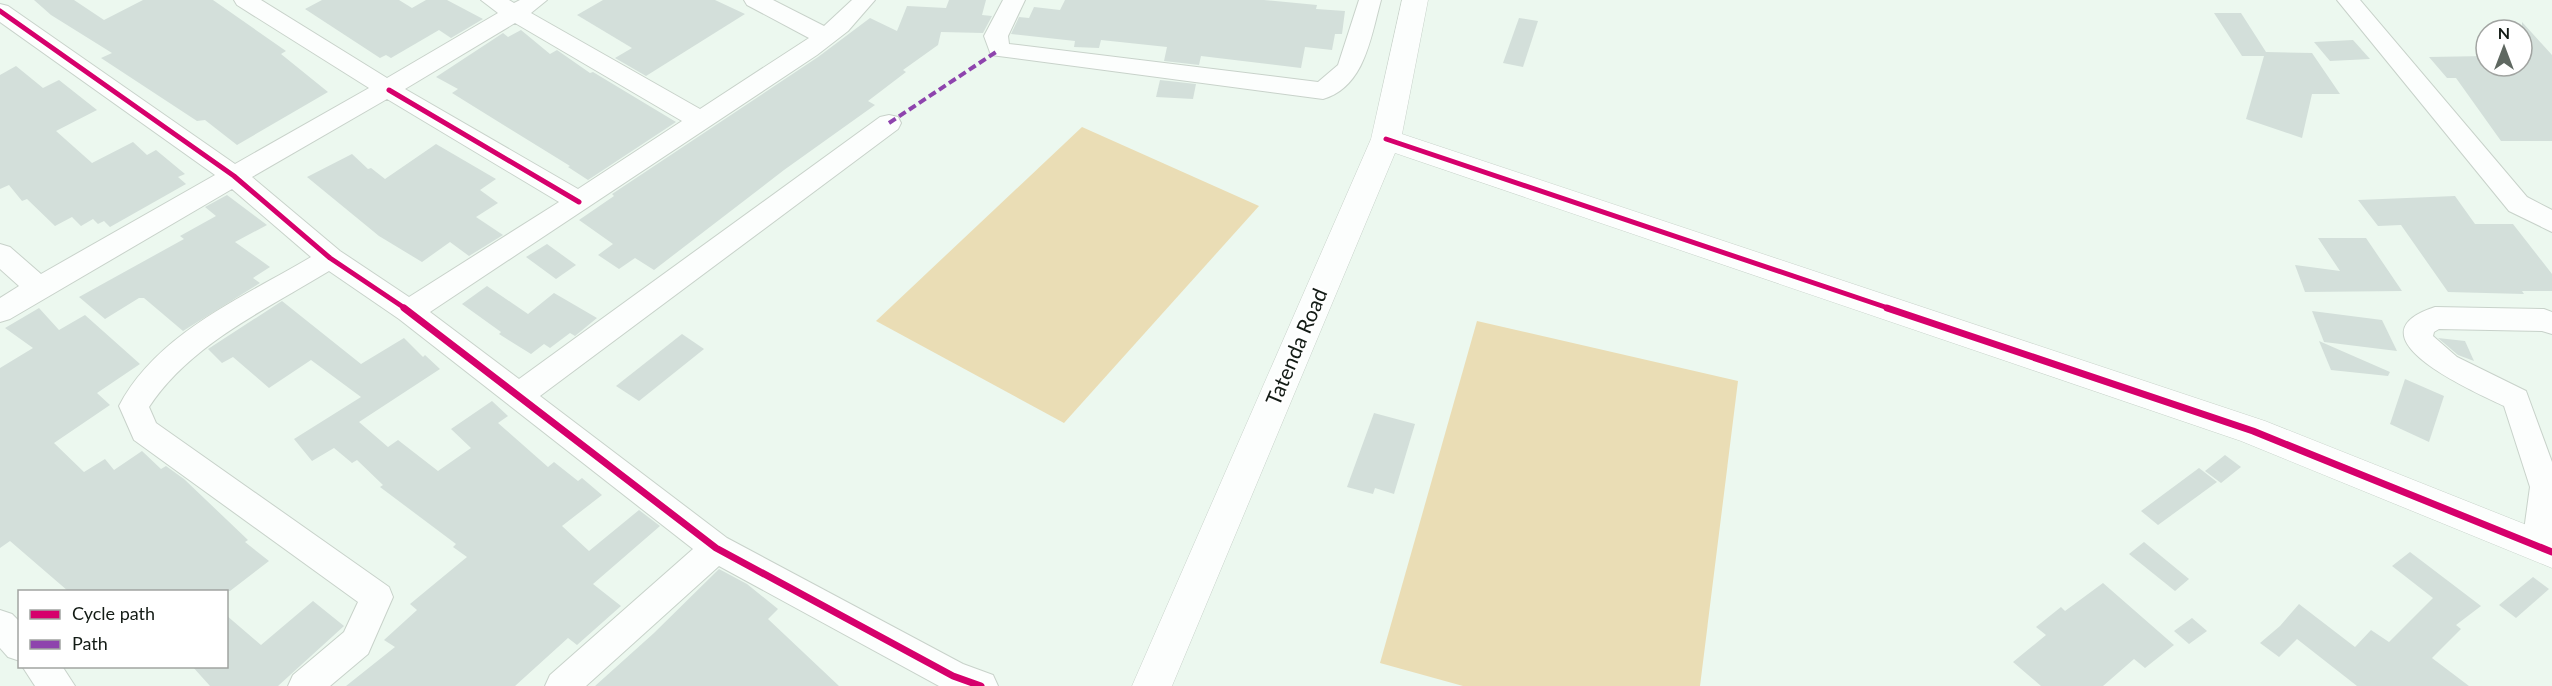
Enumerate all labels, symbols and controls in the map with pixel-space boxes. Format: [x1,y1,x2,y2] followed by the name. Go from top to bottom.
[2474,18,2534,78] north arrow
[2498,23,2510,42] text: N
[1260,284,1331,409] street label: Tatenda Road
[18,590,228,668] legend
[72,602,155,624] text: Cycle path
[72,632,108,654] text: Path

